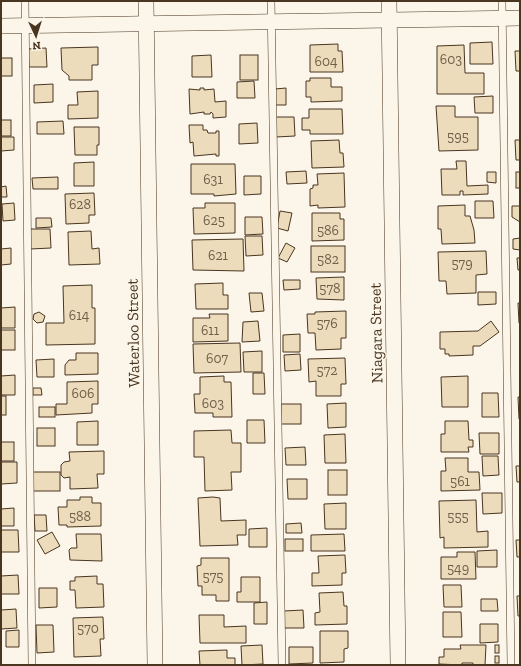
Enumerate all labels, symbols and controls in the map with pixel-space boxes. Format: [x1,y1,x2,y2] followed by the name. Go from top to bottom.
[16,16,56,56] north arrow
[31,39,41,52] text: N
[440,51,462,68] house number: 603
[314,53,338,70] house number: 604
[447,128,469,145] house number: 595
[203,171,223,188] house number: 631
[69,196,91,213] house number: 628
[203,212,225,229] house number: 625
[317,222,339,239] house number: 586
[208,247,229,264] house number: 621
[317,251,339,268] house number: 582
[451,255,473,272] house number: 579
[123,279,143,387] street label: Waterloo Street
[319,280,341,297] house number: 578
[366,283,386,383] street label: Niagara Street
[69,307,90,324] house number: 614
[316,315,338,332] house number: 576
[201,322,220,339] house number: 611
[206,350,228,367] house number: 607
[317,362,337,379] house number: 572
[72,385,94,402] house number: 606
[202,395,224,412] house number: 603
[450,473,471,490] house number: 561
[69,508,91,525] house number: 588
[447,508,469,525] house number: 555
[447,560,469,577] house number: 549
[203,568,223,585] house number: 575
[77,620,99,637] house number: 570

